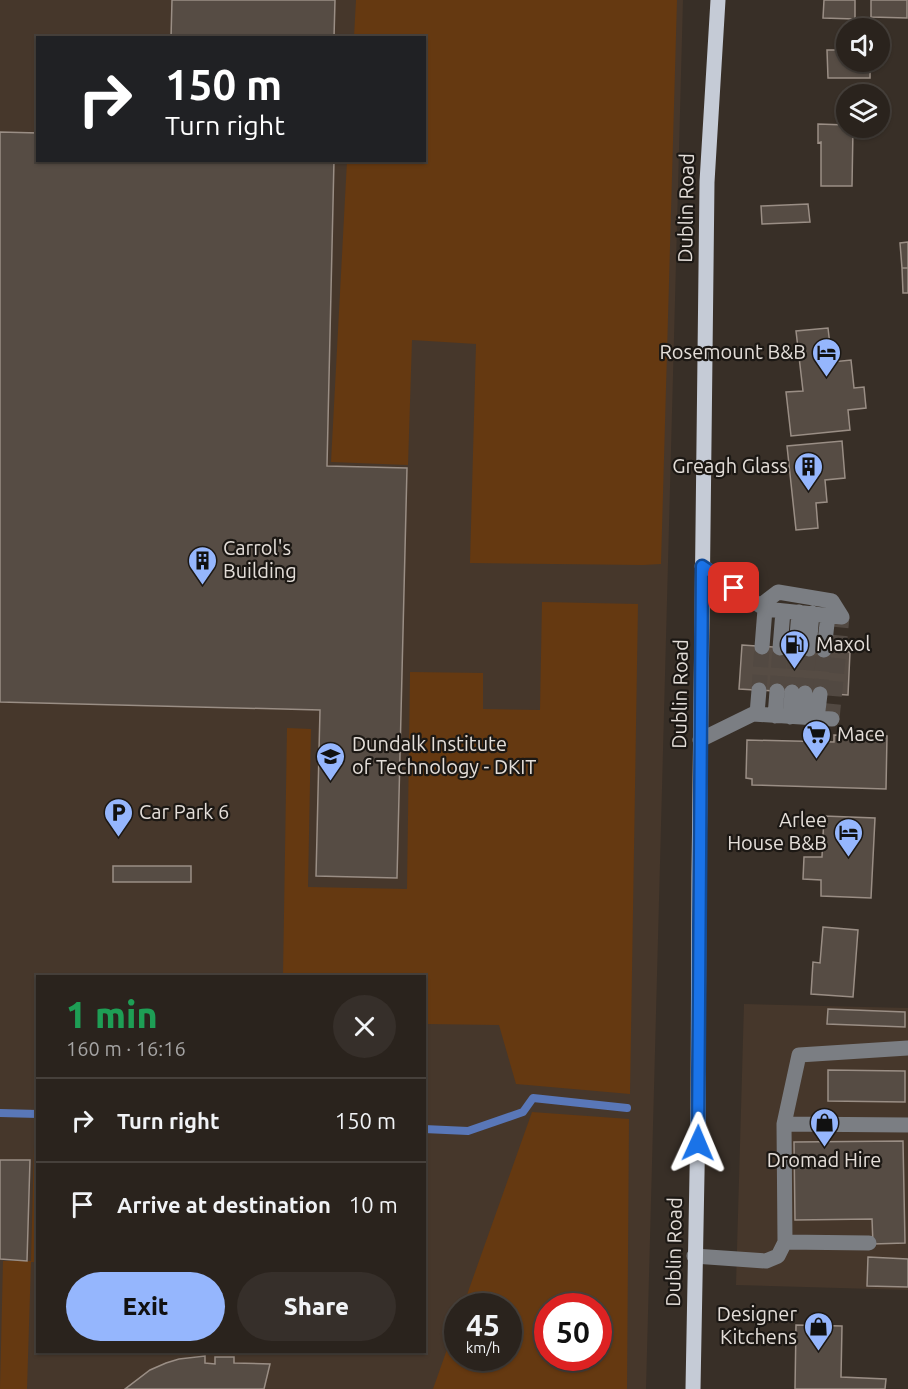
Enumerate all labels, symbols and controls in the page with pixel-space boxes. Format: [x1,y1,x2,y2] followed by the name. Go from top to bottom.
[836,18,890,138] map controls
[836,18,890,72] button: sound
[66,60,144,138] icon: right
[165,61,282,108] text: 150 m
[836,84,890,138] button: layers
[165,110,285,140] text: Turn right
[673,153,698,263] street label: Dublin Road
[811,336,843,378] hotel icon: Rosemount B&B
[659,340,806,363] place label: Rosemount B&B
[793,450,825,492] building icon: Greagh Glass
[672,454,788,477] place label: Greagh Glass
[223,536,297,582] place label: Carrol's Building
[186,544,218,586] building icon: Carrol's Building
[708,562,759,613] pin
[717,571,750,604] icon: arrive
[779,628,811,670] fuel station icon: Maxol
[816,632,870,655] place label: Maxol
[667,639,692,749] street label: Dublin Road
[800,718,832,760] supermarket icon: Mace
[837,722,885,745] place label: Mace
[352,732,536,778] place label: Dundalk Institute of Technology - DKIT
[315,740,347,782] school or university icon: Dundalk Institute of Technology - DKIT
[102,796,134,838] parking icon: Car Park 6
[139,800,229,823] place label: Car Park 6
[727,808,827,854] place label: Arlee House B&B
[832,816,864,858] hotel icon: Arlee House B&B
[66,994,158,1035] text: 1 min
[333,995,396,1058] button: close
[66,1037,186,1060] text: 160 m · 16:16
[66,1104,99,1137] icon: right
[808,1106,840,1148] shop icon: Dromad Hire
[117,1108,219,1133] text: Turn right
[335,1108,396,1133] text: 150 m
[666,1111,730,1175] position arrow
[767,1148,881,1171] place label: Dromad Hire
[66,1188,99,1221] icon: arrive
[117,1192,331,1217] text: Arrive at destination
[349,1192,398,1217] text: 10 m
[661,1197,686,1307] street label: Dublin Road
[66,1272,225,1341] button: Exit
[237,1272,396,1341] button: Share
[534,1293,612,1371] speed limit sign: 50
[717,1302,797,1348] place label: Designer Kitchens
[466,1308,500,1342] text: 45
[802,1310,834,1352] shop icon: Designer Kitchens
[466,1339,500,1356] text: km/h

